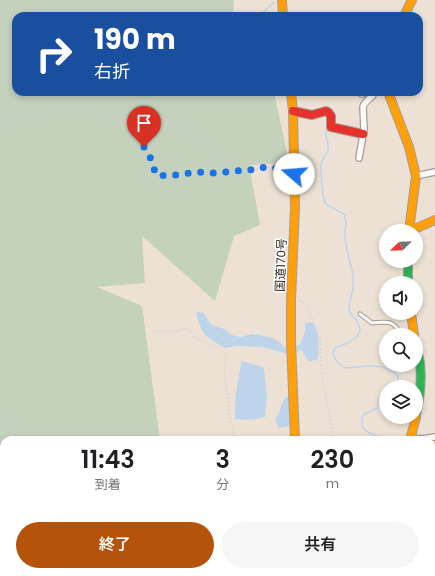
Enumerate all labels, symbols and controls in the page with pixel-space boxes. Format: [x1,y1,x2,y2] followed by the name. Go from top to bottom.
[94,20,176,59] text: 190 m
[28,28,80,80] icon: right
[94,59,130,84] text: 右折
[127,106,161,147] pin
[133,112,155,134] icon: arrive
[273,153,315,195] position arrow
[379,224,423,268] north arrow
[379,224,423,424] map controls
[271,238,290,292] street label: 国道170号
[379,276,423,320] button: sound
[379,328,423,372] button: search
[379,380,423,424] button: layers
[81,443,135,476] text: 11:43
[215,443,230,476] text: 3
[311,443,354,476] text: 230
[326,474,339,493] text: m
[95,475,121,494] text: 到着
[216,475,229,494] text: 分
[16,522,214,568] button: 終了
[222,522,419,568] button: 共有

